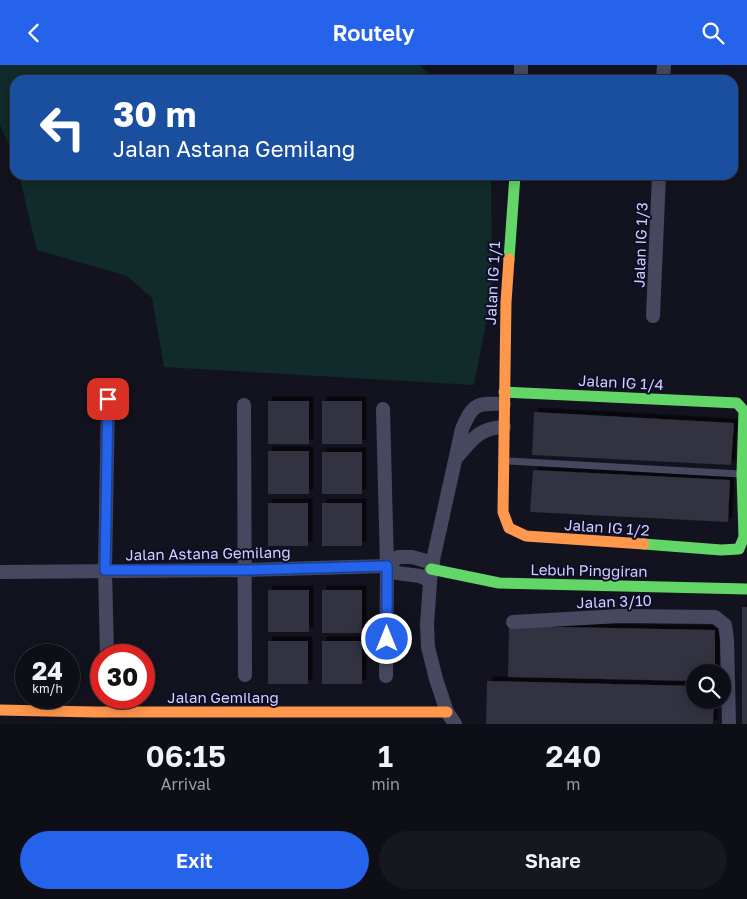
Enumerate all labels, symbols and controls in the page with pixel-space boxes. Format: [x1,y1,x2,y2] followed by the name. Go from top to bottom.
[20,19,48,47] icon: back
[332,19,415,46] text: Routely
[699,19,727,47] icon: search
[113,93,196,135] text: 30 m
[30,95,95,160] icon: left
[113,135,355,162] text: Jalan Astana Gemilang
[630,202,650,288] street label: Jalan IG 1/3
[481,241,503,325] street label: Jalan IG 1/1
[578,371,664,393] street label: Jalan IG 1/4
[87,378,129,420] pin
[94,385,122,413] icon: arrive
[564,515,650,539] street label: Jalan IG 1/2
[125,543,291,563] street label: Jalan Astana Gemilang
[530,560,648,580] street label: Lebuh Pinggiran
[576,591,652,611] street label: Jalan 3/10
[360,612,412,664] position arrow
[90,644,155,709] speed limit sign: 30
[32,655,63,686] text: 24
[686,664,731,709] map controls
[686,664,731,709] button: search
[32,681,63,696] text: km/h
[167,688,279,706] street label: Jalan Gemilang
[146,738,226,774] text: 06:15
[378,738,393,774] text: 1
[545,738,601,774] text: 240
[161,774,211,794] text: Arrival
[372,774,400,794] text: min
[566,774,580,794] text: m
[20,831,369,889] button: Exit
[379,831,727,889] button: Share

